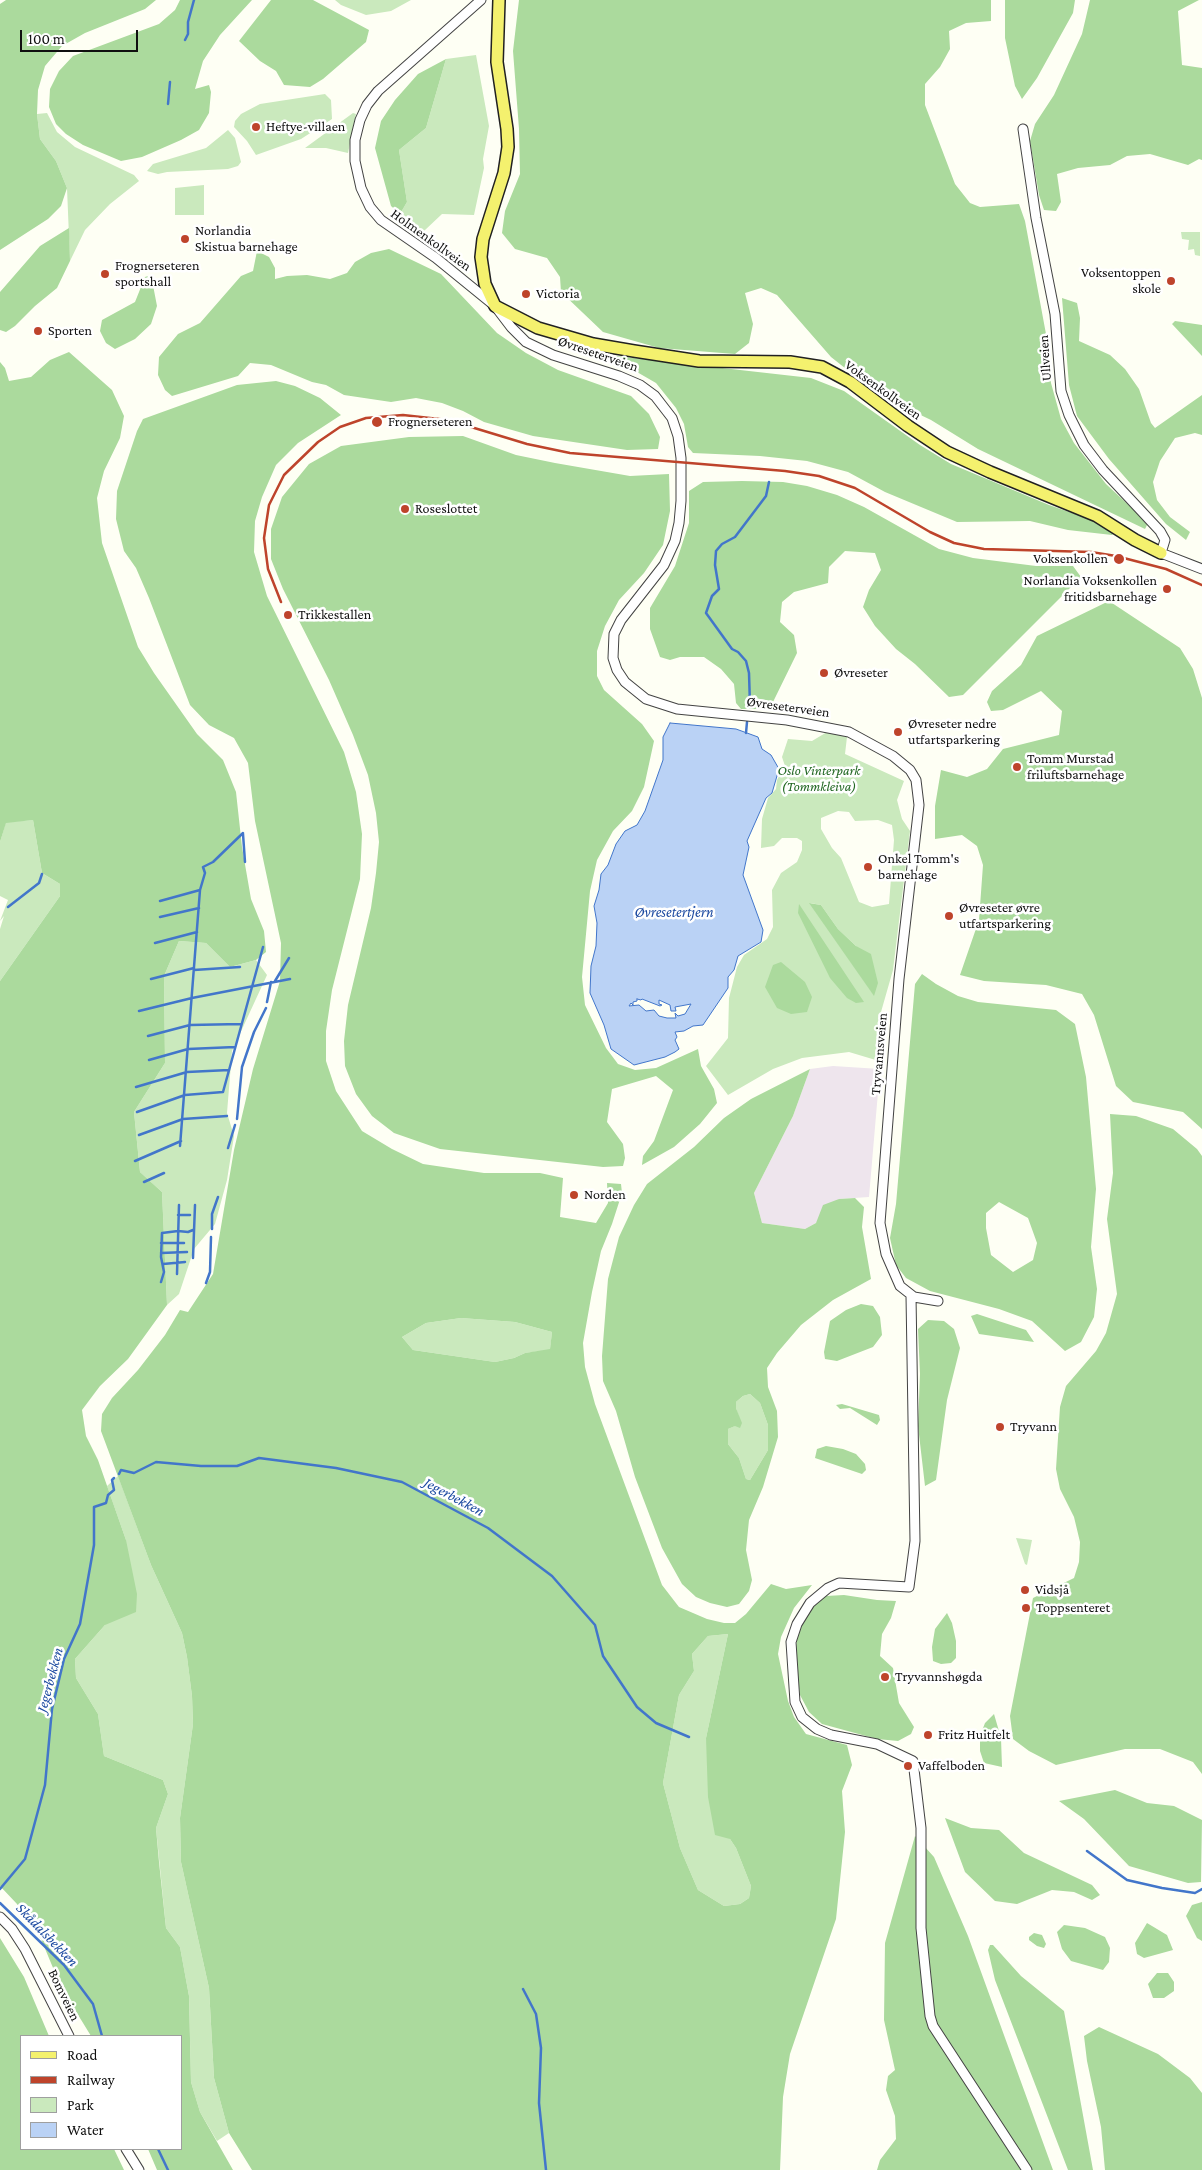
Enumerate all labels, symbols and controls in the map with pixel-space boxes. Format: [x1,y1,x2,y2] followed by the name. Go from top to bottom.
[22,20,140,52] scale bar
[28,31,65,47] text: 100 m
[266,119,345,135] place label: Heftye-villaen
[250,121,262,133] marker: Heftye-villaen
[387,205,475,275] street label: Holmenkollveien
[195,223,298,256] place label: Norlandia Skistua barnehage
[179,233,191,245] marker: Norlandia Skistua barnehage
[115,258,199,290] place label: Frognerseteren sportshall
[1081,265,1161,298] place label: Voksentoppen skole
[99,268,111,280] marker: Frognerseteren sportshall
[1165,275,1177,287] marker: Voksentoppen skole
[536,286,580,302] place label: Victoria
[520,288,532,300] marker: Victoria
[48,323,92,339] place label: Sporten
[32,325,44,337] marker: Sporten
[556,332,640,376] street label: Øvreseterveien
[1035,334,1055,382] street label: Ullveien
[841,357,925,423] street label: Voksenkollveien
[388,414,472,430] place label: Frognerseteren
[370,415,384,429] marker: Frognerseteren
[415,501,477,517] place label: Roseslottet
[399,503,411,515] marker: Roseslottet
[1033,551,1108,567] place label: Voksenkollen
[1112,552,1126,566] marker: Voksenkollen
[1024,573,1157,606] place label: Norlandia Voksenkollen fritidsbarnehage
[1161,583,1173,595] marker: Norlandia Voksenkollen fritidsbarnehage
[298,607,371,623] place label: Trikkestallen
[282,609,294,621] marker: Trikkestallen
[834,665,888,681] place label: Øvreseter
[818,667,830,679] marker: Øvreseter
[745,693,831,721] street label: Øvreseterveien
[908,716,1000,749] place label: Øvreseter nedre utfartsparkering
[892,726,904,738] marker: Øvreseter nedre utfartsparkering
[1027,751,1124,784] place label: Tomm Murstad friluftsbarnehage
[1011,761,1023,773] marker: Tomm Murstad friluftsbarnehage
[778,763,860,796] park label: Oslo Vinterpark (Tommkleiva)
[878,851,959,884] place label: Onkel Tomm's barnehage
[862,861,874,873] marker: Onkel Tomm's barnehage
[959,900,1051,932] place label: Øvreseter øvre utfartsparkering
[634,903,714,921] water label: Øvresetertjern
[943,910,955,922] marker: Øvreseter øvre utfartsparkering
[867,1012,891,1096] street label: Tryvannsveien
[584,1187,626,1203] place label: Norden
[568,1189,580,1201] marker: Norden
[1010,1419,1057,1435] place label: Tryvann
[994,1421,1006,1433] marker: Tryvann
[421,1474,487,1520] water label: Jegerbekken
[1035,1582,1069,1598] place label: Vidsjå
[1019,1584,1031,1596] marker: Vidsjå
[1036,1600,1110,1616] place label: Toppsenteret
[1020,1602,1032,1614] marker: Toppsenteret
[33,1646,67,1714] water label: Jegerbekken
[895,1669,983,1685] place label: Tryvannshøgda
[879,1671,891,1683] marker: Tryvannshøgda
[938,1727,1010,1743] place label: Fritz Huitfelt
[922,1729,934,1741] marker: Fritz Huitfelt
[918,1758,985,1774] place label: Vaffelboden
[902,1760,914,1772] marker: Vaffelboden
[12,1899,82,1971] water label: Skådalsbekken
[44,1966,84,2024] street label: Bomveien
[20,2035,182,2150] legend
[67,2047,97,2063] text: Road
[67,2072,115,2088] text: Railway
[67,2097,94,2113] text: Park
[67,2122,104,2138] text: Water

